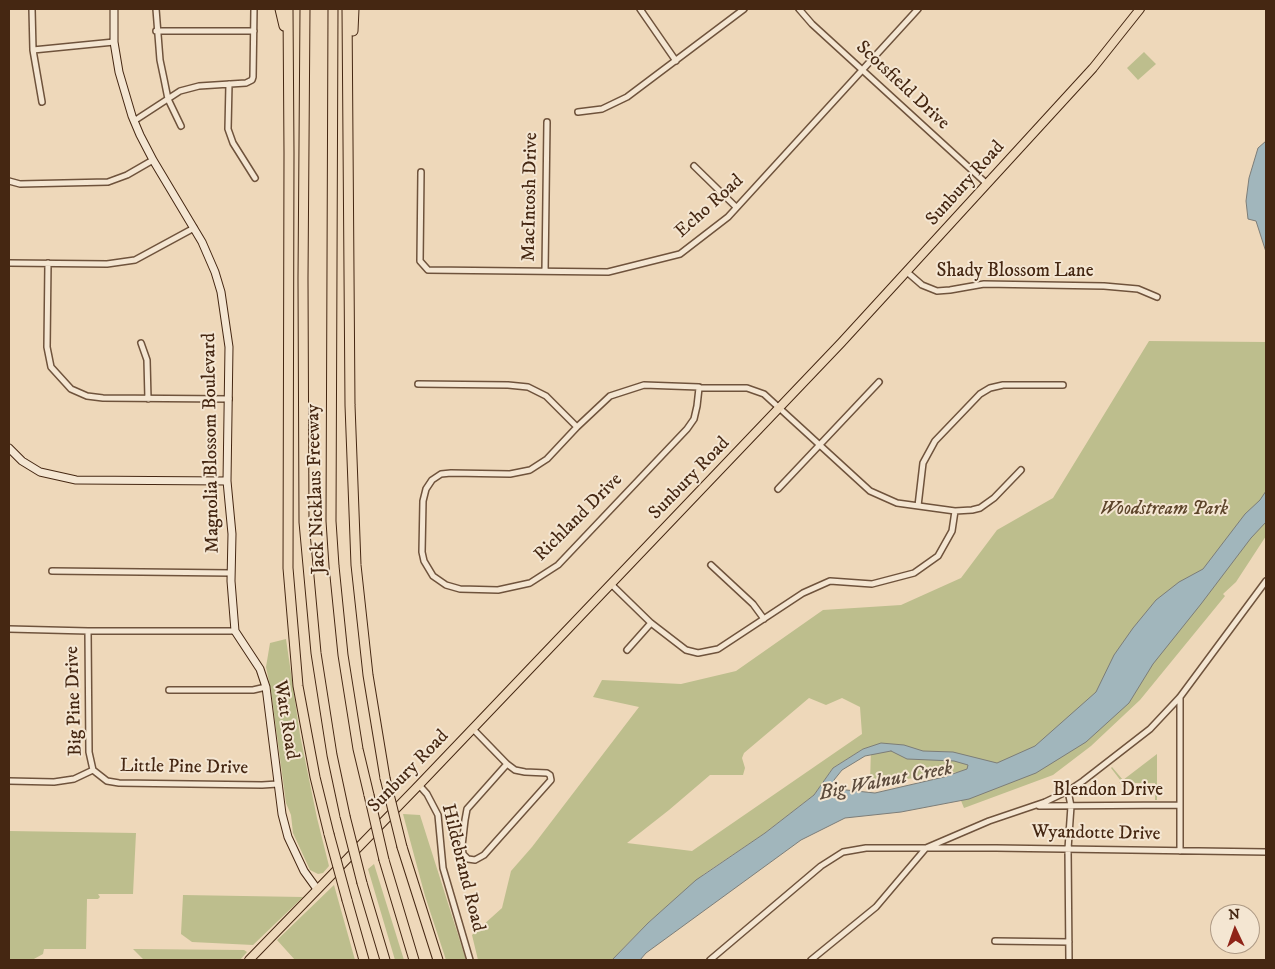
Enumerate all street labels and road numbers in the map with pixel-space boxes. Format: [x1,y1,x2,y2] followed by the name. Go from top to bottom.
[850,37,954,135] street label: Scotsfield Drive
[518,132,544,262] street label: MacIntosh Drive
[922,137,1010,231] street label: Sunbury Road
[671,170,749,244] street label: Echo Road
[936,261,1094,283] street label: Shady Blossom Lane
[199,333,225,553] street label: Magnolia Blossom Boulevard
[303,403,331,575] street label: Jack Nicklaus Freeway
[645,433,735,525] street label: Sunbury Road
[530,469,628,567] street label: Richland Drive
[62,646,88,756] street label: Big Pine Drive
[267,679,303,761] street label: Watt Road
[364,726,454,818] street label: Sunbury Road
[120,755,248,781] street label: Little Pine Drive
[1053,780,1163,802] street label: Blendon Drive
[435,802,489,934] street label: Hildebrand Road
[1031,821,1161,847] street label: Wyandotte Drive

